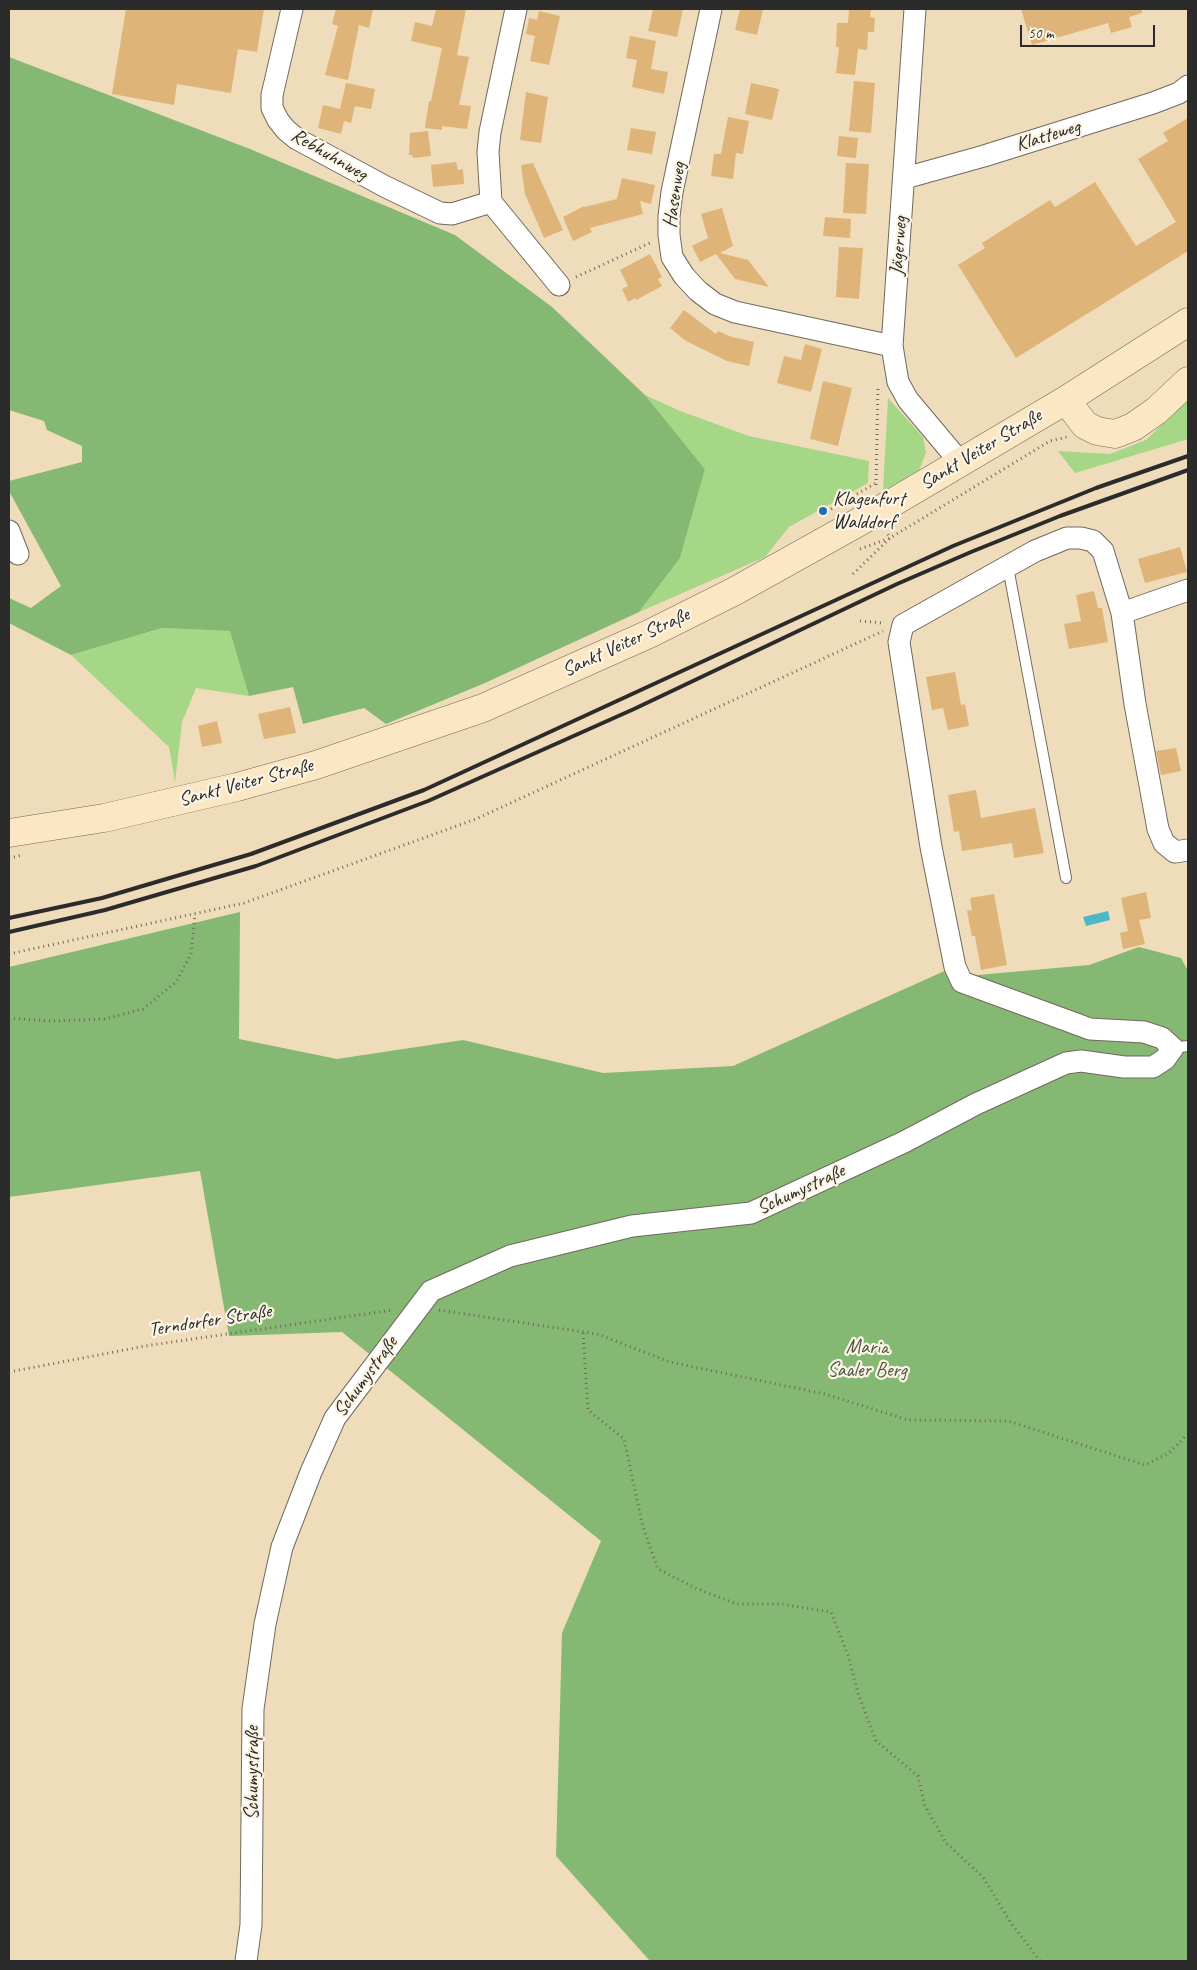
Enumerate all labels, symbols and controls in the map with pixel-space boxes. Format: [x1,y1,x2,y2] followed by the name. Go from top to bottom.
[1022,15,1157,47] scale bar
[1028,24,1054,43] text: 50 m
[1013,115,1083,157] street label: Klatteweg
[287,124,371,186] street label: Rebhuhnweg
[659,161,691,229] street label: Hasenweg
[885,215,913,277] street label: Jägerweg
[916,404,1046,496] street label: Sankt Veiter Straße
[833,488,905,535] place label: Klagenfurt Walddorf
[817,505,829,517] marker: Klagenfurt Walddorf
[559,603,693,683] street label: Sankt Veiter Straße
[176,754,316,812] street label: Sankt Veiter Straße
[753,1159,849,1221] street label: Schumystraße
[147,1299,273,1343] street label: Terndorfer Straße
[329,1332,403,1422] street label: Schumystraße
[827,1336,907,1383] park label: Maria Saaler Berg
[241,1726,265,1820] street label: Schumystraße

